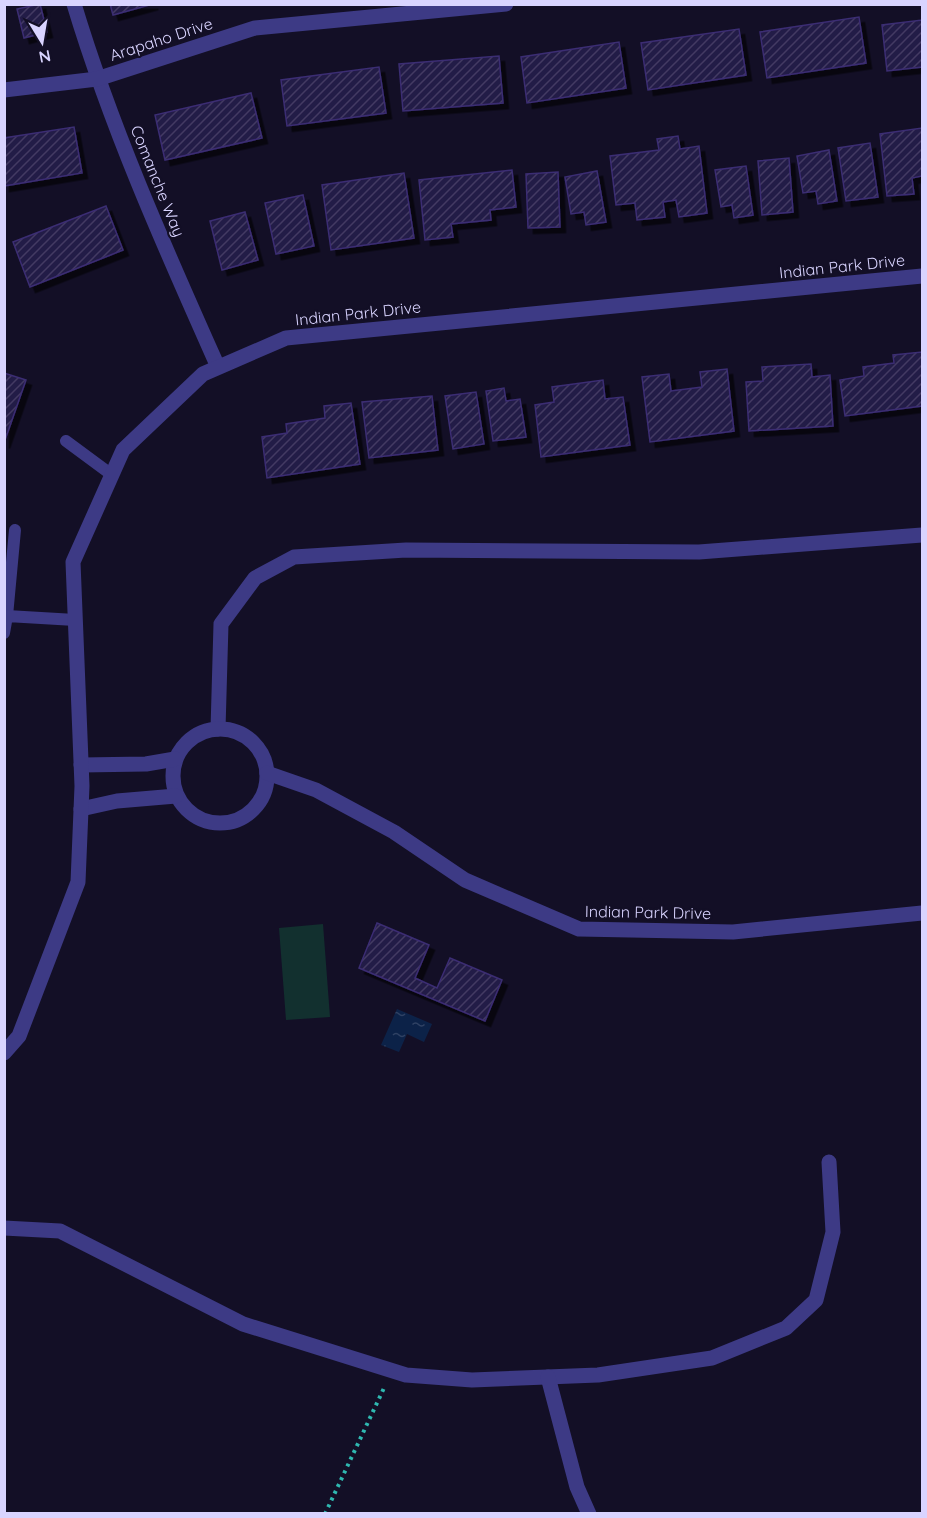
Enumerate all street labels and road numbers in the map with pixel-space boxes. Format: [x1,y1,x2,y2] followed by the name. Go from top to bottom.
[107,13,215,65] street label: Arapaho Drive
[127,122,189,240] street label: Comanche Way
[778,249,906,283] street label: Indian Park Drive
[294,296,422,330] street label: Indian Park Drive
[585,901,711,923] street label: Indian Park Drive

